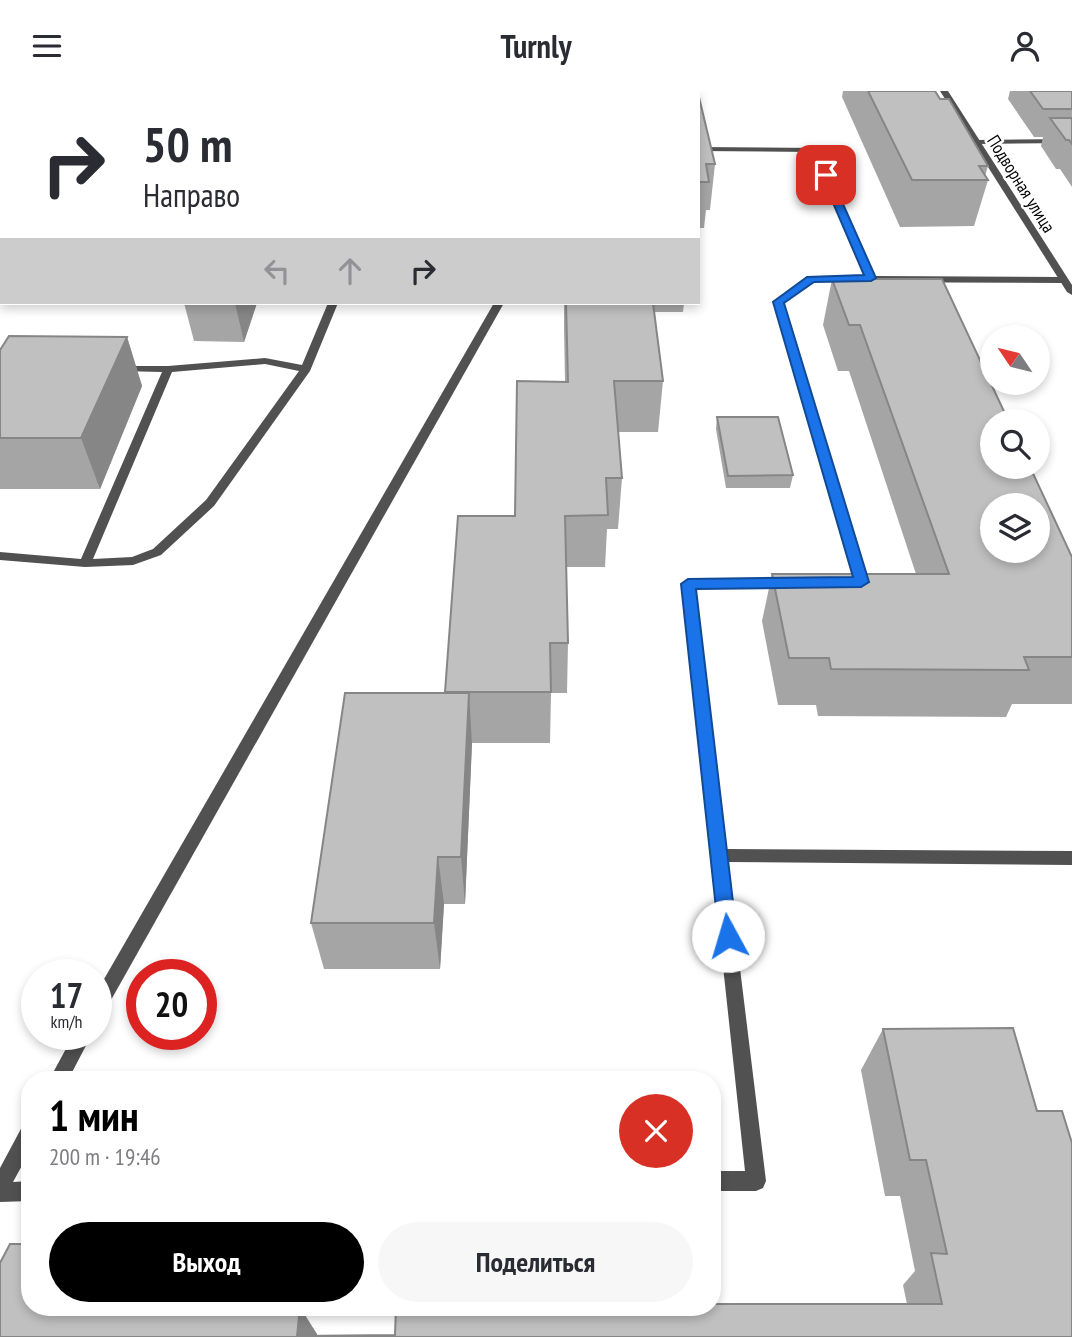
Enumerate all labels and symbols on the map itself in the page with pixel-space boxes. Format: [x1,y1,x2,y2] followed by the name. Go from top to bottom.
[982,131,1060,237] street label: Подворная улица
[796,145,856,205] pin
[980,325,1050,395] north arrow
[691,899,765,973] position arrow
[126,959,217,1050] speed limit sign: 20

